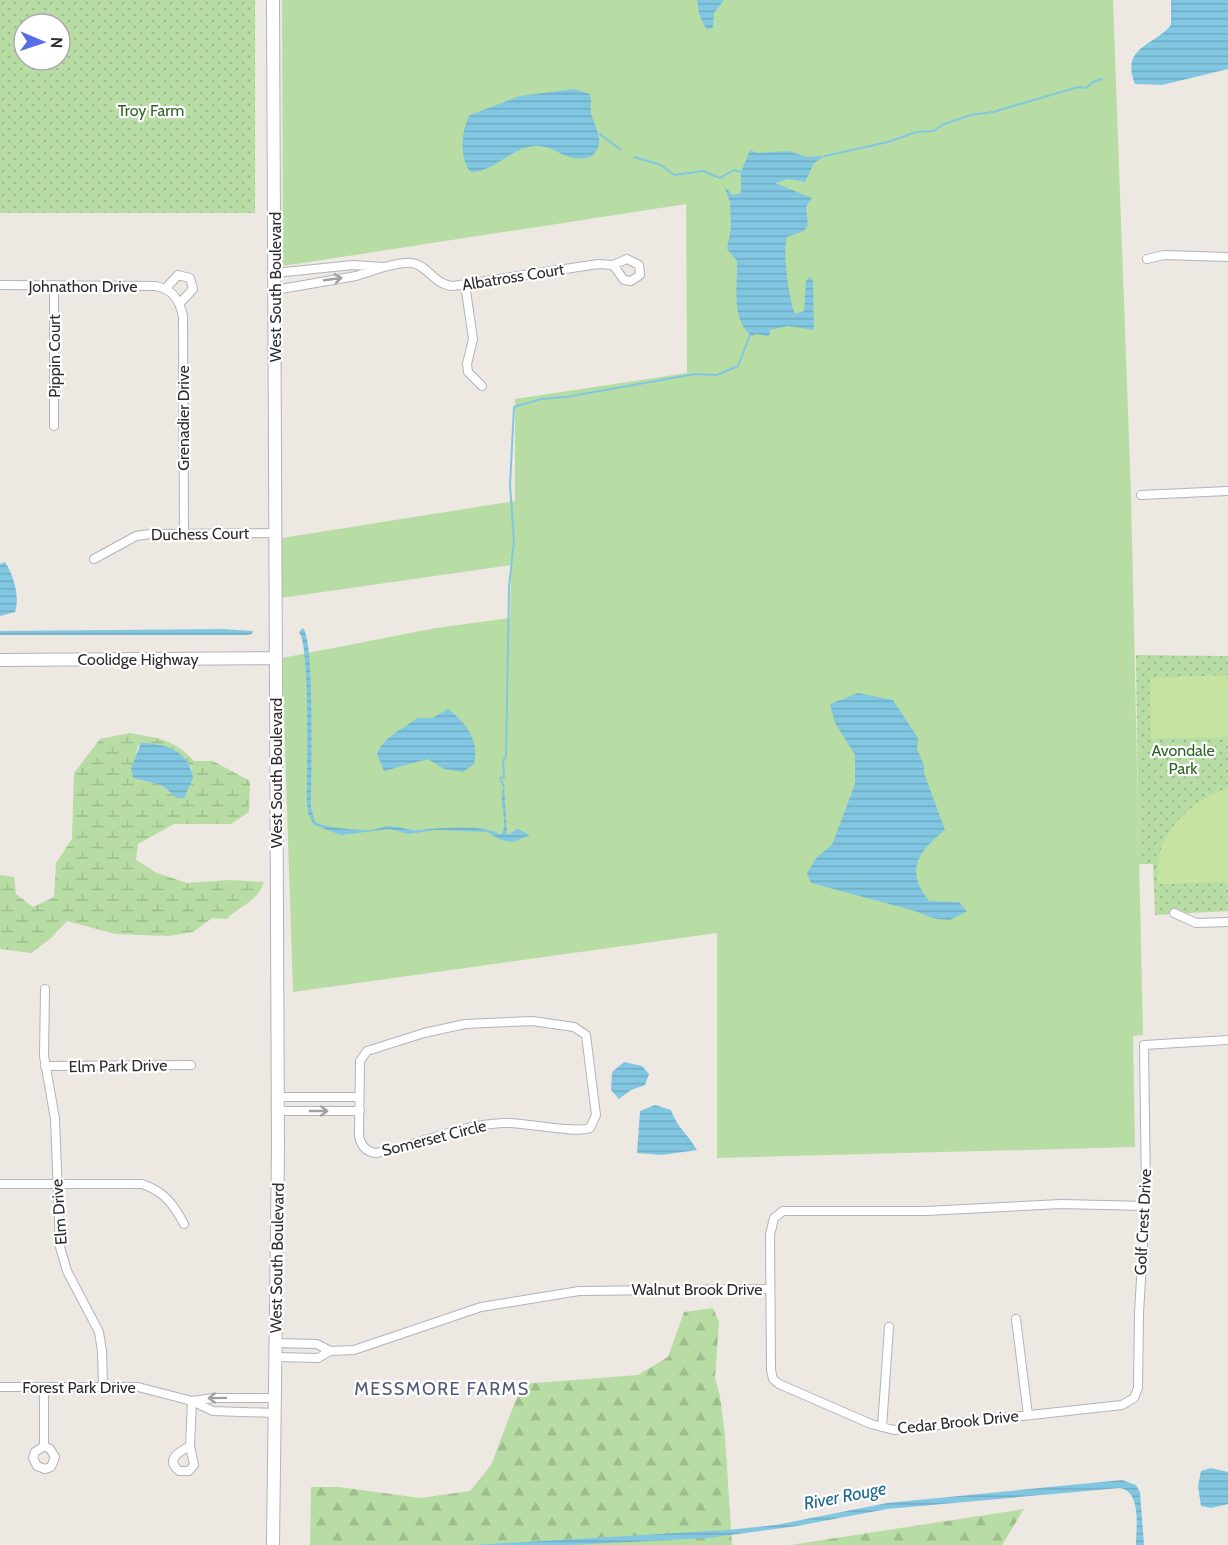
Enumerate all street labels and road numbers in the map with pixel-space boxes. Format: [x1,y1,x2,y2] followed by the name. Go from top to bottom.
[266,212,285,362] street label: West South Boulevard
[461,259,566,294] street label: Albatross Court
[27,277,138,296] street label: Johnathon Drive
[45,314,64,398] street label: Pippin Court
[174,365,193,471] street label: Grenadier Drive
[151,524,250,544] street label: Duchess Court
[77,650,199,669] street label: Coolidge Highway
[267,698,286,848] street label: West South Boulevard
[69,1056,167,1076] street label: Elm Park Drive
[380,1116,488,1160] street label: Somerset Circle
[1131,1168,1155,1276] street label: Golf Crest Drive
[47,1178,71,1246] street label: Elm Drive
[266,1183,288,1333] street label: West South Boulevard
[632,1280,762,1299] street label: Walnut Brook Drive
[22,1378,136,1397] street label: Forest Park Drive
[897,1406,1019,1438] street label: Cedar Brook Drive

